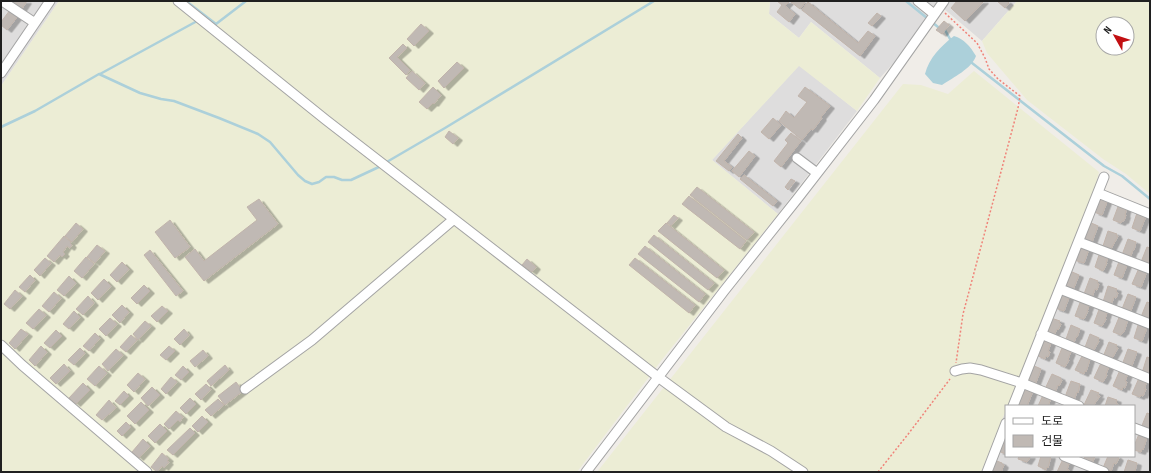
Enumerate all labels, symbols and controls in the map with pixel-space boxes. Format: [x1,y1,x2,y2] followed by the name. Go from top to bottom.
[1095,16,1135,56] north arrow
[1101,24,1115,36] text: N
[1005,405,1135,457] legend
[1041,414,1063,429] text: 도로
[1041,434,1063,449] text: 건물

